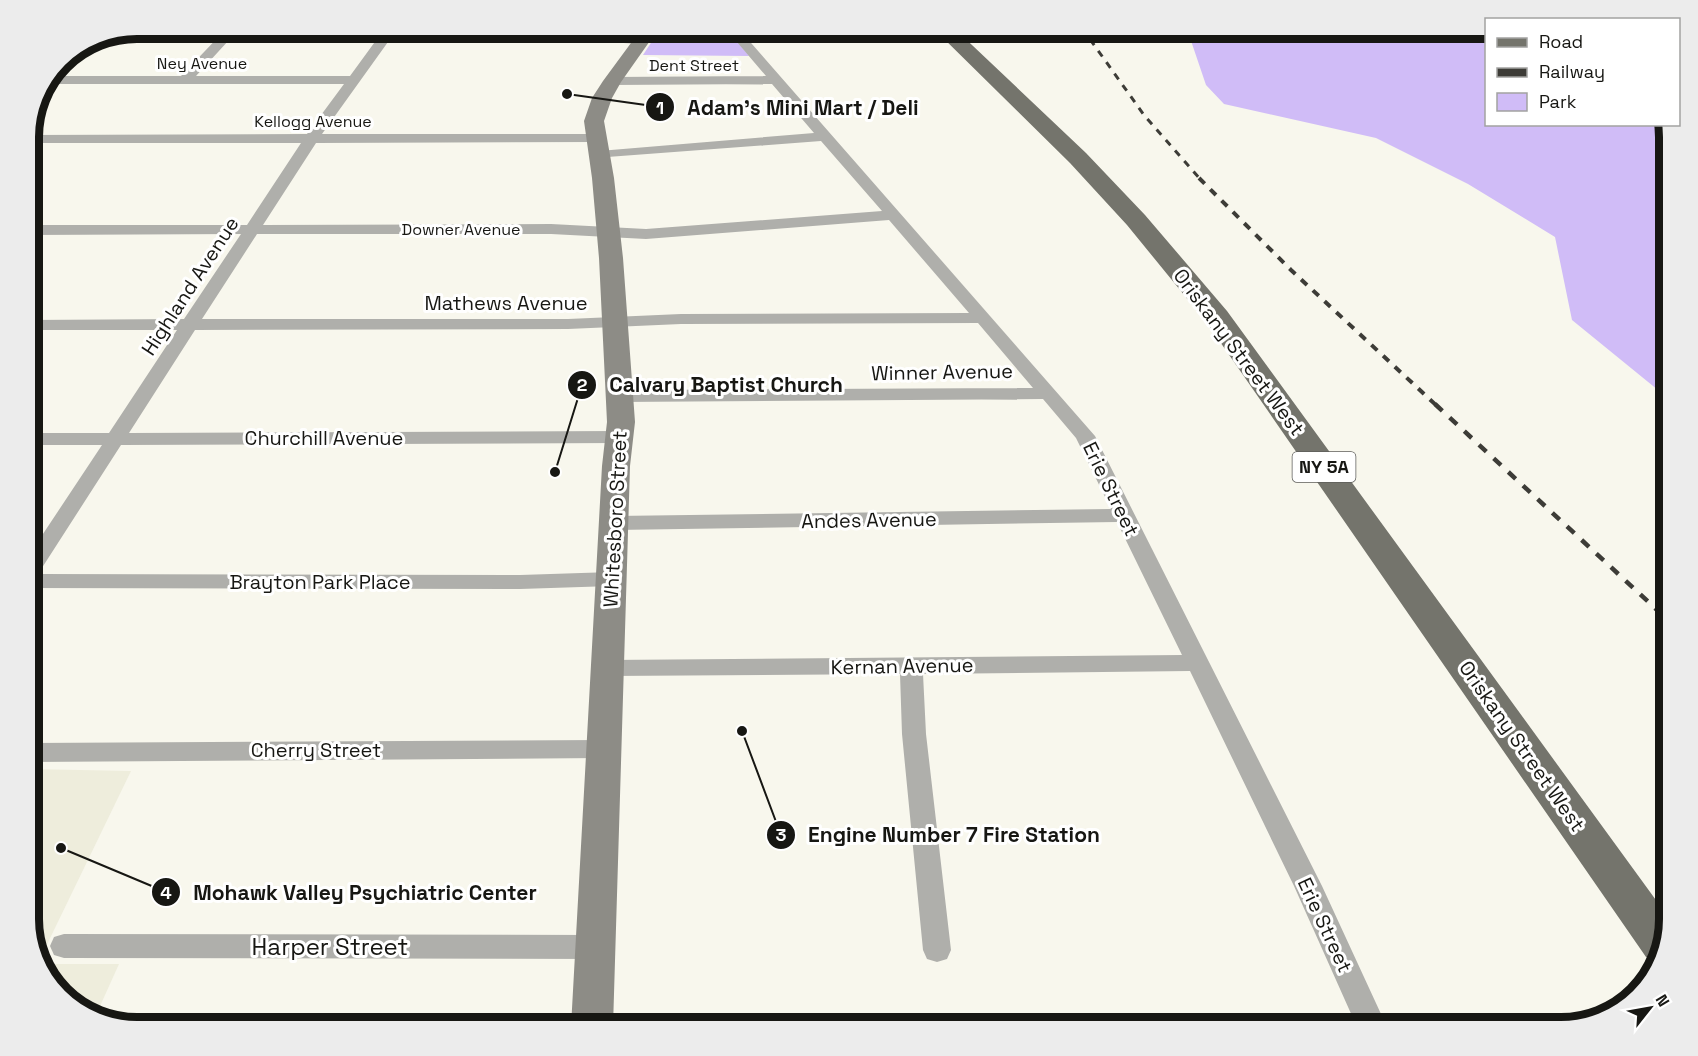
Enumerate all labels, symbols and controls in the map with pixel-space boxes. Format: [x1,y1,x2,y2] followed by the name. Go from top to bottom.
[1485,18,1680,126] legend
[1539,30,1583,53] text: Road
[157,53,247,74] street label: Ney Avenue
[649,55,739,76] street label: Dent Street
[1539,60,1605,83] text: Railway
[645,88,931,127] callout: Adam's Mini Mart / Deli
[1539,90,1577,113] text: Park
[687,94,919,121] text: Adam's Mini Mart / Deli
[656,96,664,119] text: 1
[254,111,372,132] street label: Kellogg Avenue
[135,212,245,360] street label: Highland Avenue
[402,219,520,240] street label: Downer Avenue
[1168,263,1310,441] street label: Oriskany Street West
[424,290,588,316] street label: Mathews Avenue
[871,358,1013,386] street label: Winner Avenue
[567,365,854,404] callout: Calvary Baptist Church
[609,371,843,398] text: Calvary Baptist Church
[577,373,588,396] text: 2
[245,425,403,451] street label: Churchill Avenue
[597,430,633,608] street label: Whitesboro Street
[1077,438,1145,540] street label: Erie Street
[1292,452,1356,482] road number: NY 5A
[801,506,937,534] street label: Andes Avenue
[229,569,411,595] street label: Brayton Park Place
[830,652,974,680] street label: Kernan Avenue
[1453,656,1591,836] street label: Oriskany Street West
[251,737,381,763] street label: Cherry Street
[766,815,1112,854] callout: Engine Number 7 Fire Station
[808,821,1100,848] text: Engine Number 7 Fire Station
[776,823,787,846] text: 3
[151,873,549,912] callout: Mohawk Valley Psychiatric Center
[1292,873,1358,977] street label: Erie Street
[193,879,537,906] text: Mohawk Valley Psychiatric Center
[160,881,172,904] text: 4
[252,931,408,962] street label: Harper Street
[1620,978,1680,1038] north arrow
[1651,991,1674,1011] text: N

